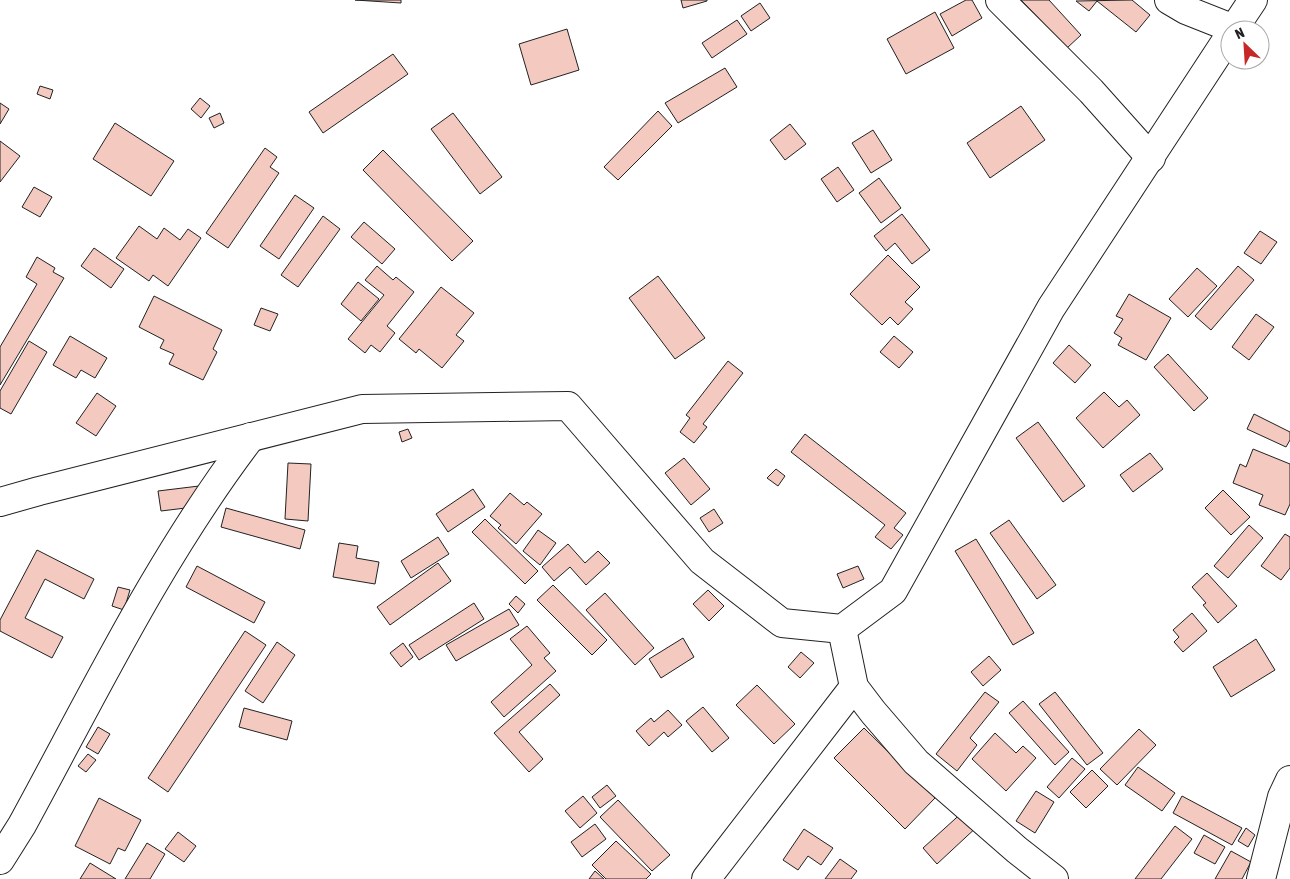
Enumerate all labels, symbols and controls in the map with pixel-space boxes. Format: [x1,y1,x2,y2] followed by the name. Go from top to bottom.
[1220,20,1270,70] north arrow
[1232,24,1247,42] text: N

